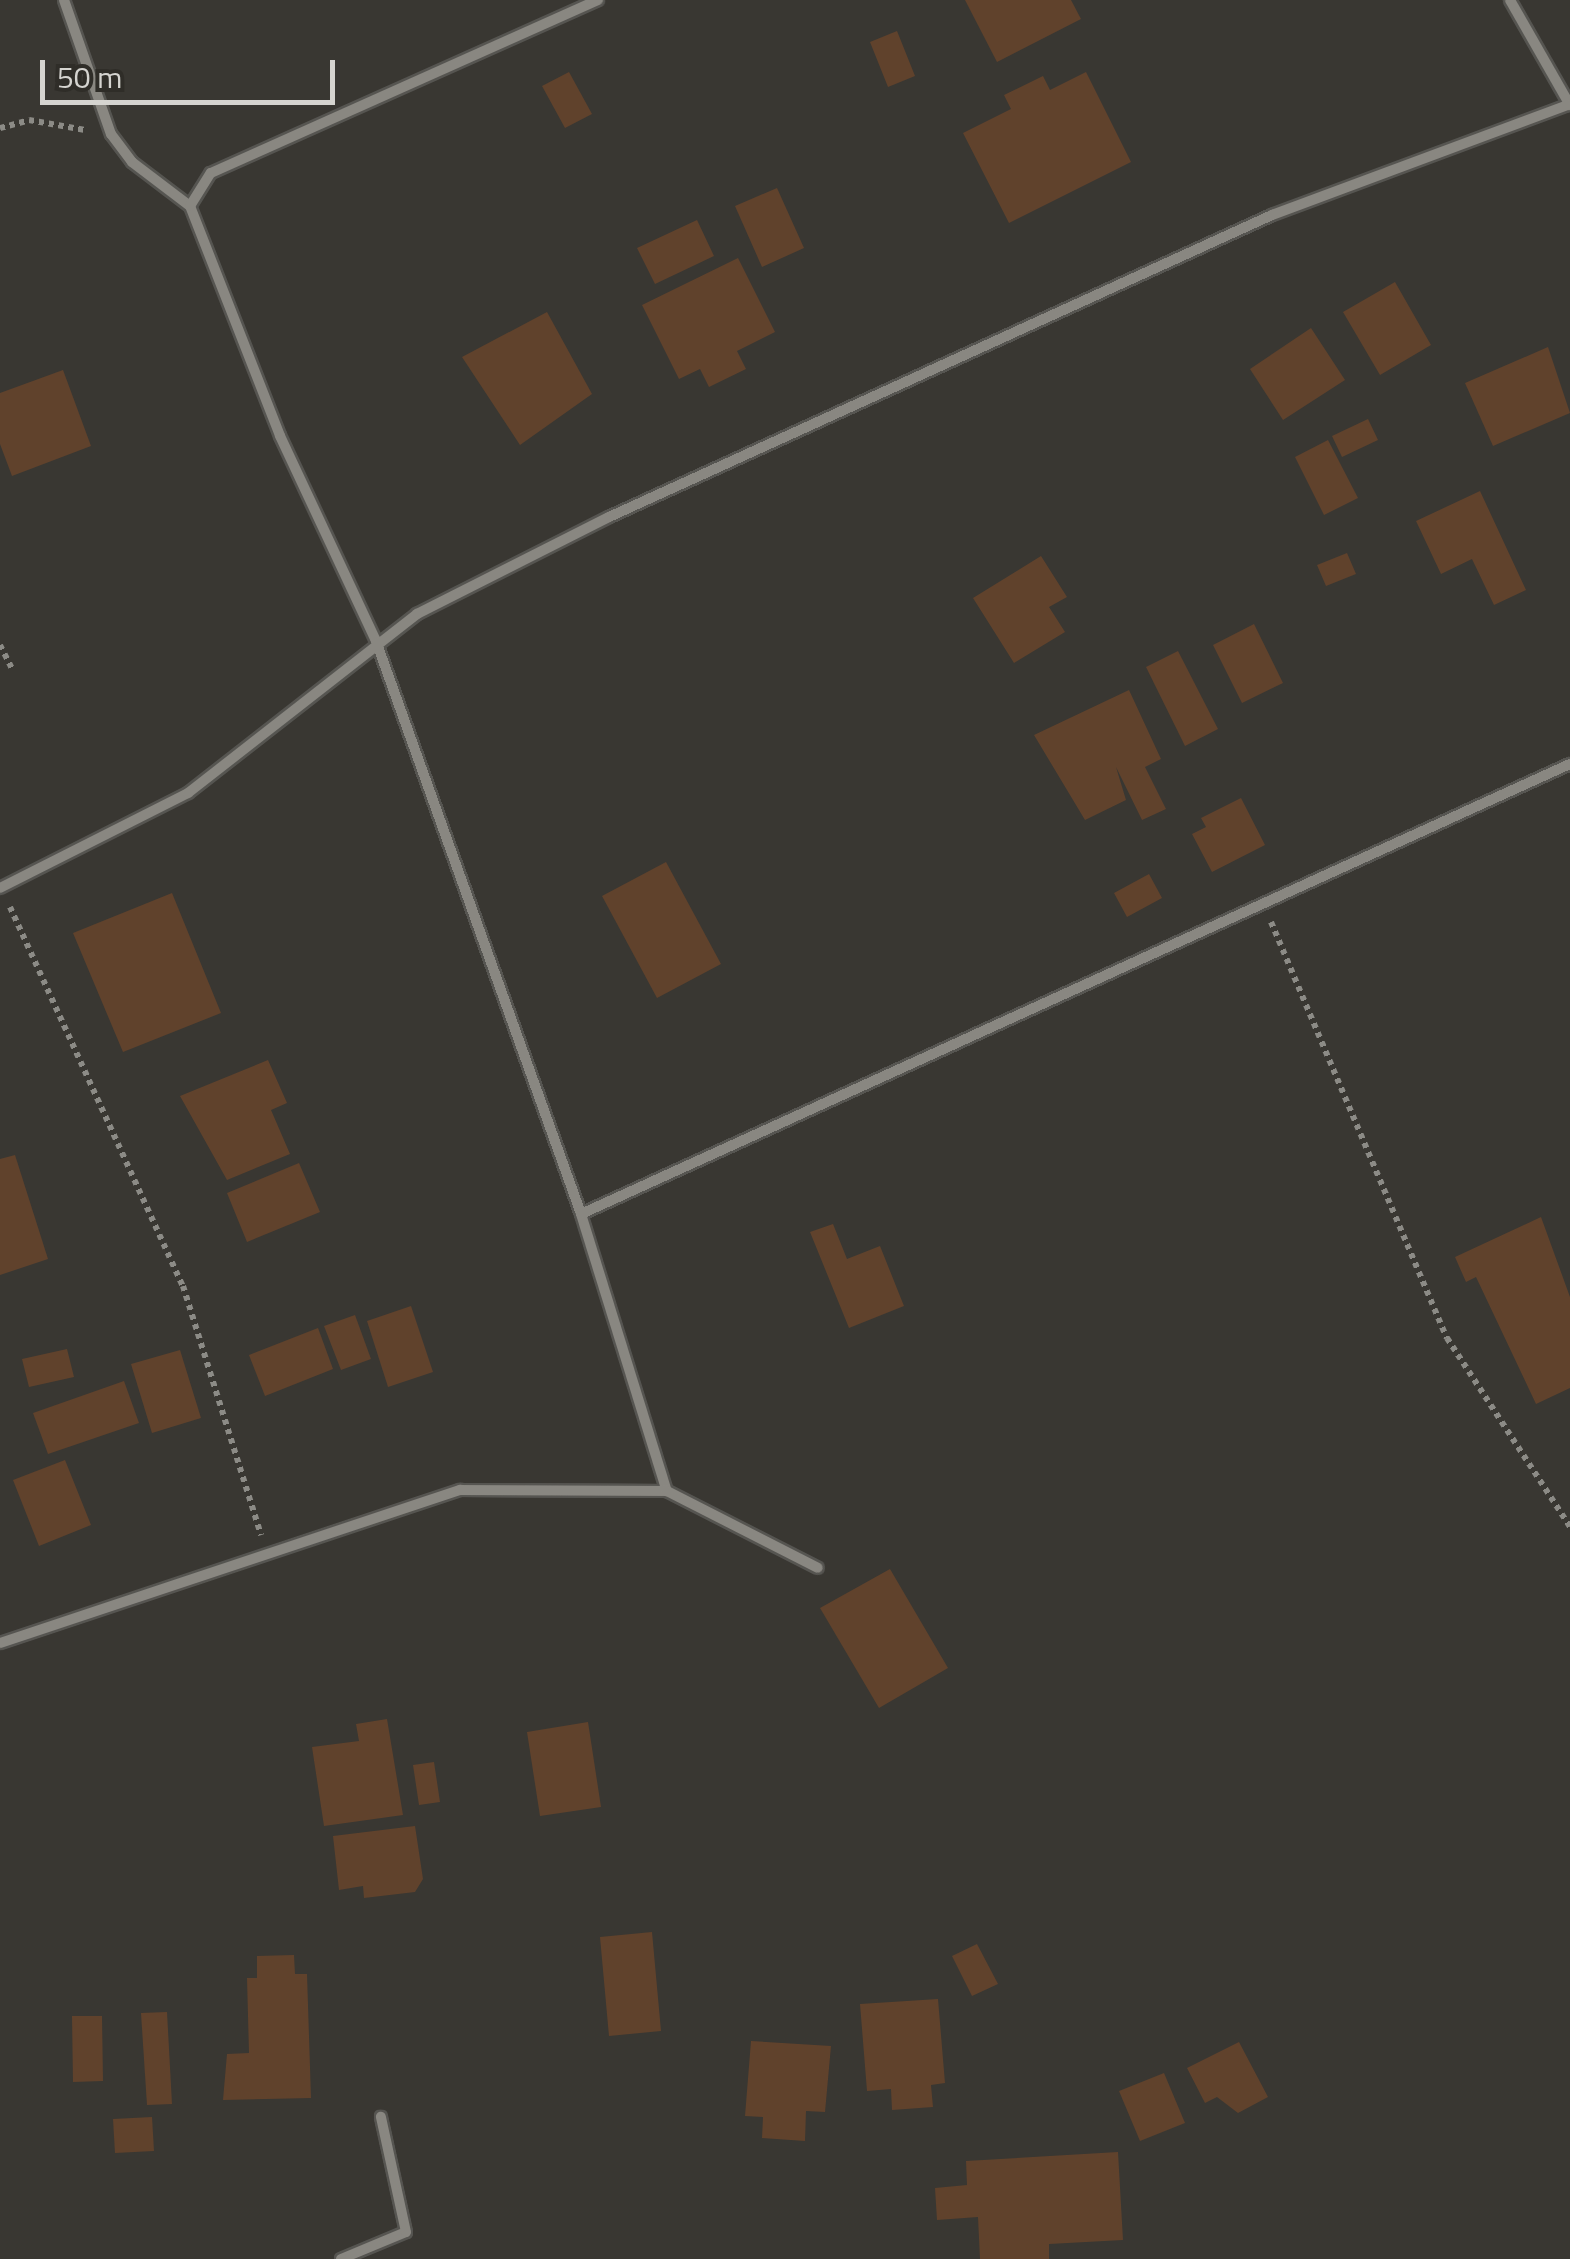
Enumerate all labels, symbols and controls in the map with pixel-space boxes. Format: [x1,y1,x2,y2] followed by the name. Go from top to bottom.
[45,40,340,102] scale bar
[57,54,122,100] text: 50 m

